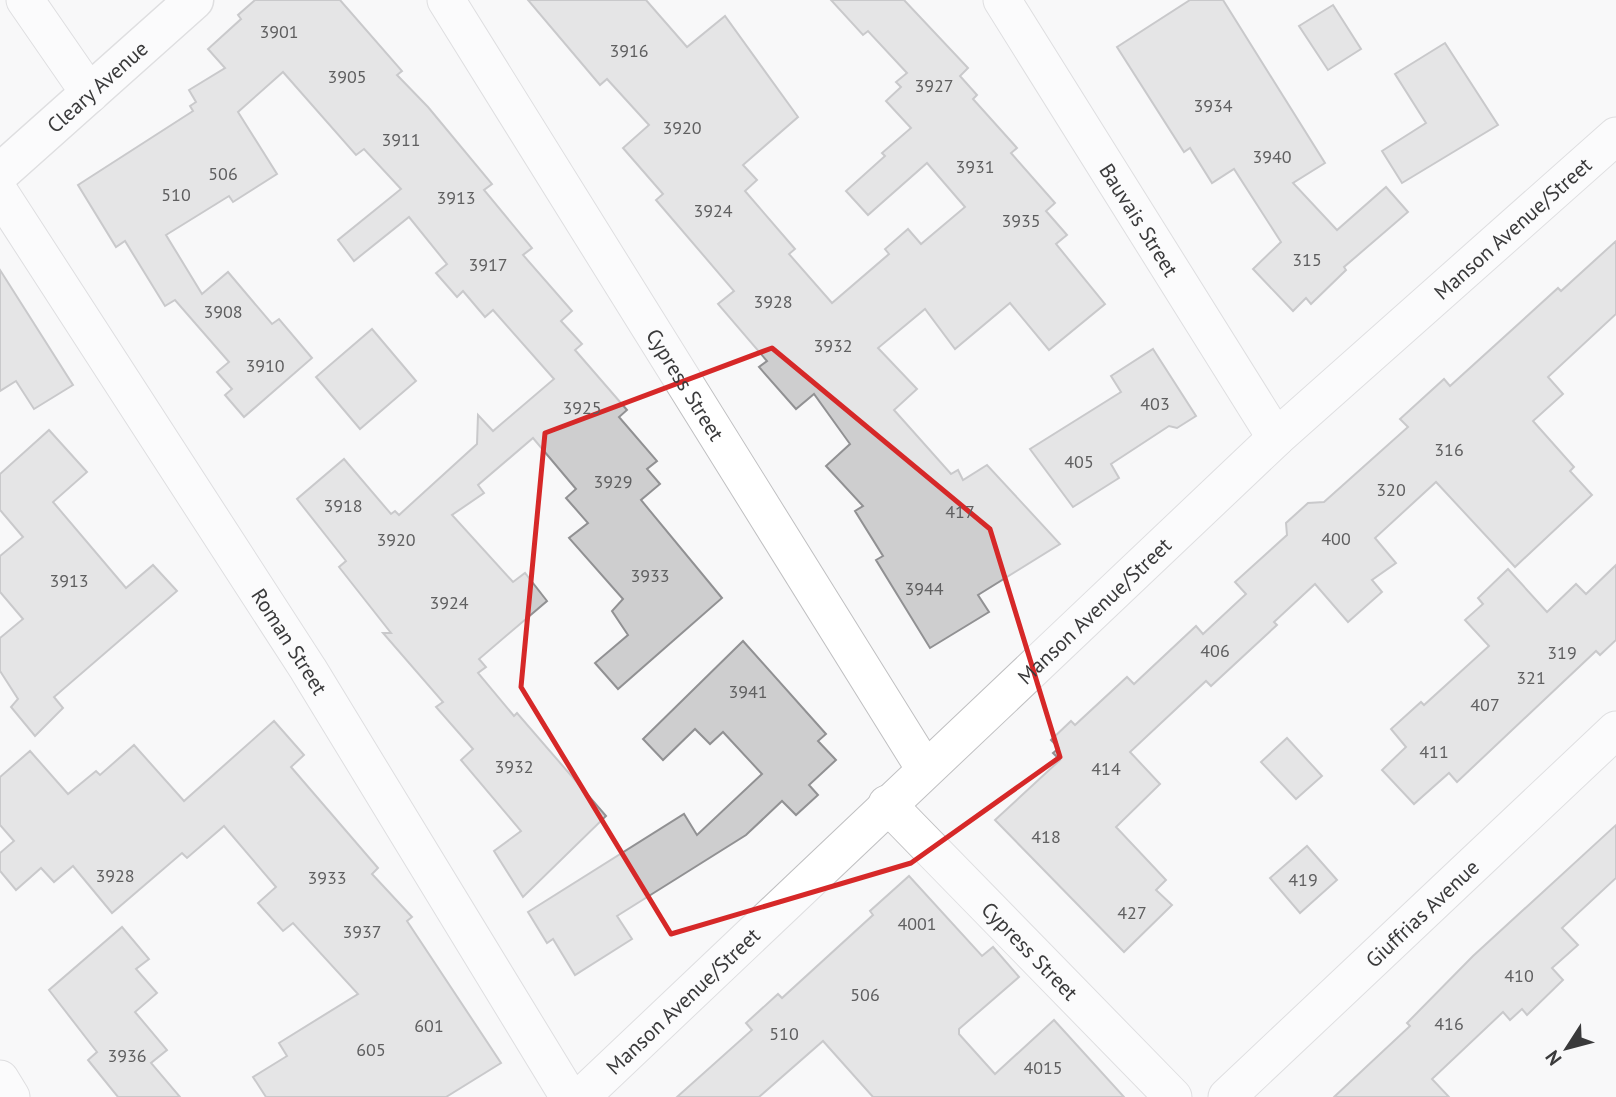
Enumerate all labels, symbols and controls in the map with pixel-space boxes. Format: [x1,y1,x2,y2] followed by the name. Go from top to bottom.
[259,20,299,43] house number: 3901
[41,34,153,138] street label: Cleary Avenue
[609,39,649,62] house number: 3916
[327,65,367,88] house number: 3905
[914,74,954,97] house number: 3927
[1193,94,1233,117] house number: 3934
[662,116,702,139] house number: 3920
[381,128,421,151] house number: 3911
[1252,145,1292,168] house number: 3940
[1428,151,1597,305] street label: Manson Avenue/Street
[955,155,995,178] house number: 3931
[1094,158,1185,281] street label: Bauvais Street
[208,162,238,185] house number: 506
[161,183,191,206] house number: 510
[436,186,476,209] house number: 3913
[693,199,733,222] house number: 3924
[1001,209,1041,232] house number: 3935
[1292,248,1322,271] house number: 315
[468,253,508,276] house number: 3917
[753,290,793,313] house number: 3928
[203,300,243,323] house number: 3908
[640,323,731,446] street label: Cypress Street
[813,334,853,357] house number: 3932
[245,354,285,377] house number: 3910
[1140,392,1170,415] house number: 403
[562,396,602,419] house number: 3925
[1434,438,1464,461] house number: 316
[1064,450,1094,473] house number: 405
[593,470,633,493] house number: 3929
[1376,478,1406,501] house number: 320
[323,494,363,517] house number: 3918
[945,500,975,523] house number: 417
[1321,527,1351,550] house number: 400
[376,528,416,551] house number: 3920
[1012,531,1177,690] street label: Manson Avenue/Street
[630,564,670,587] house number: 3933
[49,569,89,592] house number: 3913
[904,577,944,600] house number: 3944
[246,583,334,700] street label: Roman Street
[429,591,469,614] house number: 3924
[1200,639,1230,662] house number: 406
[1547,641,1577,664] house number: 319
[1516,666,1546,689] house number: 321
[728,680,768,703] house number: 3941
[1470,693,1500,716] house number: 407
[1419,740,1449,763] house number: 411
[494,755,534,778] house number: 3932
[1091,757,1121,780] house number: 414
[1031,825,1061,848] house number: 418
[1360,853,1484,973] street label: Giuffrias Avenue
[95,864,135,887] house number: 3928
[307,866,347,889] house number: 3933
[1288,868,1318,891] house number: 419
[976,896,1084,1006] street label: Cypress Street
[1117,901,1147,924] house number: 427
[897,912,937,935] house number: 4001
[342,920,382,943] house number: 3937
[600,921,765,1080] street label: Manson Avenue/Street
[1504,964,1534,987] house number: 410
[850,983,880,1006] house number: 506
[1434,1012,1464,1035] house number: 416
[1532,1013,1602,1083] north arrow
[414,1014,444,1037] house number: 601
[769,1022,799,1045] house number: 510
[356,1038,386,1061] house number: 605
[107,1044,147,1067] house number: 3936
[1540,1046,1567,1070] text: N
[1023,1056,1063,1079] house number: 4015

